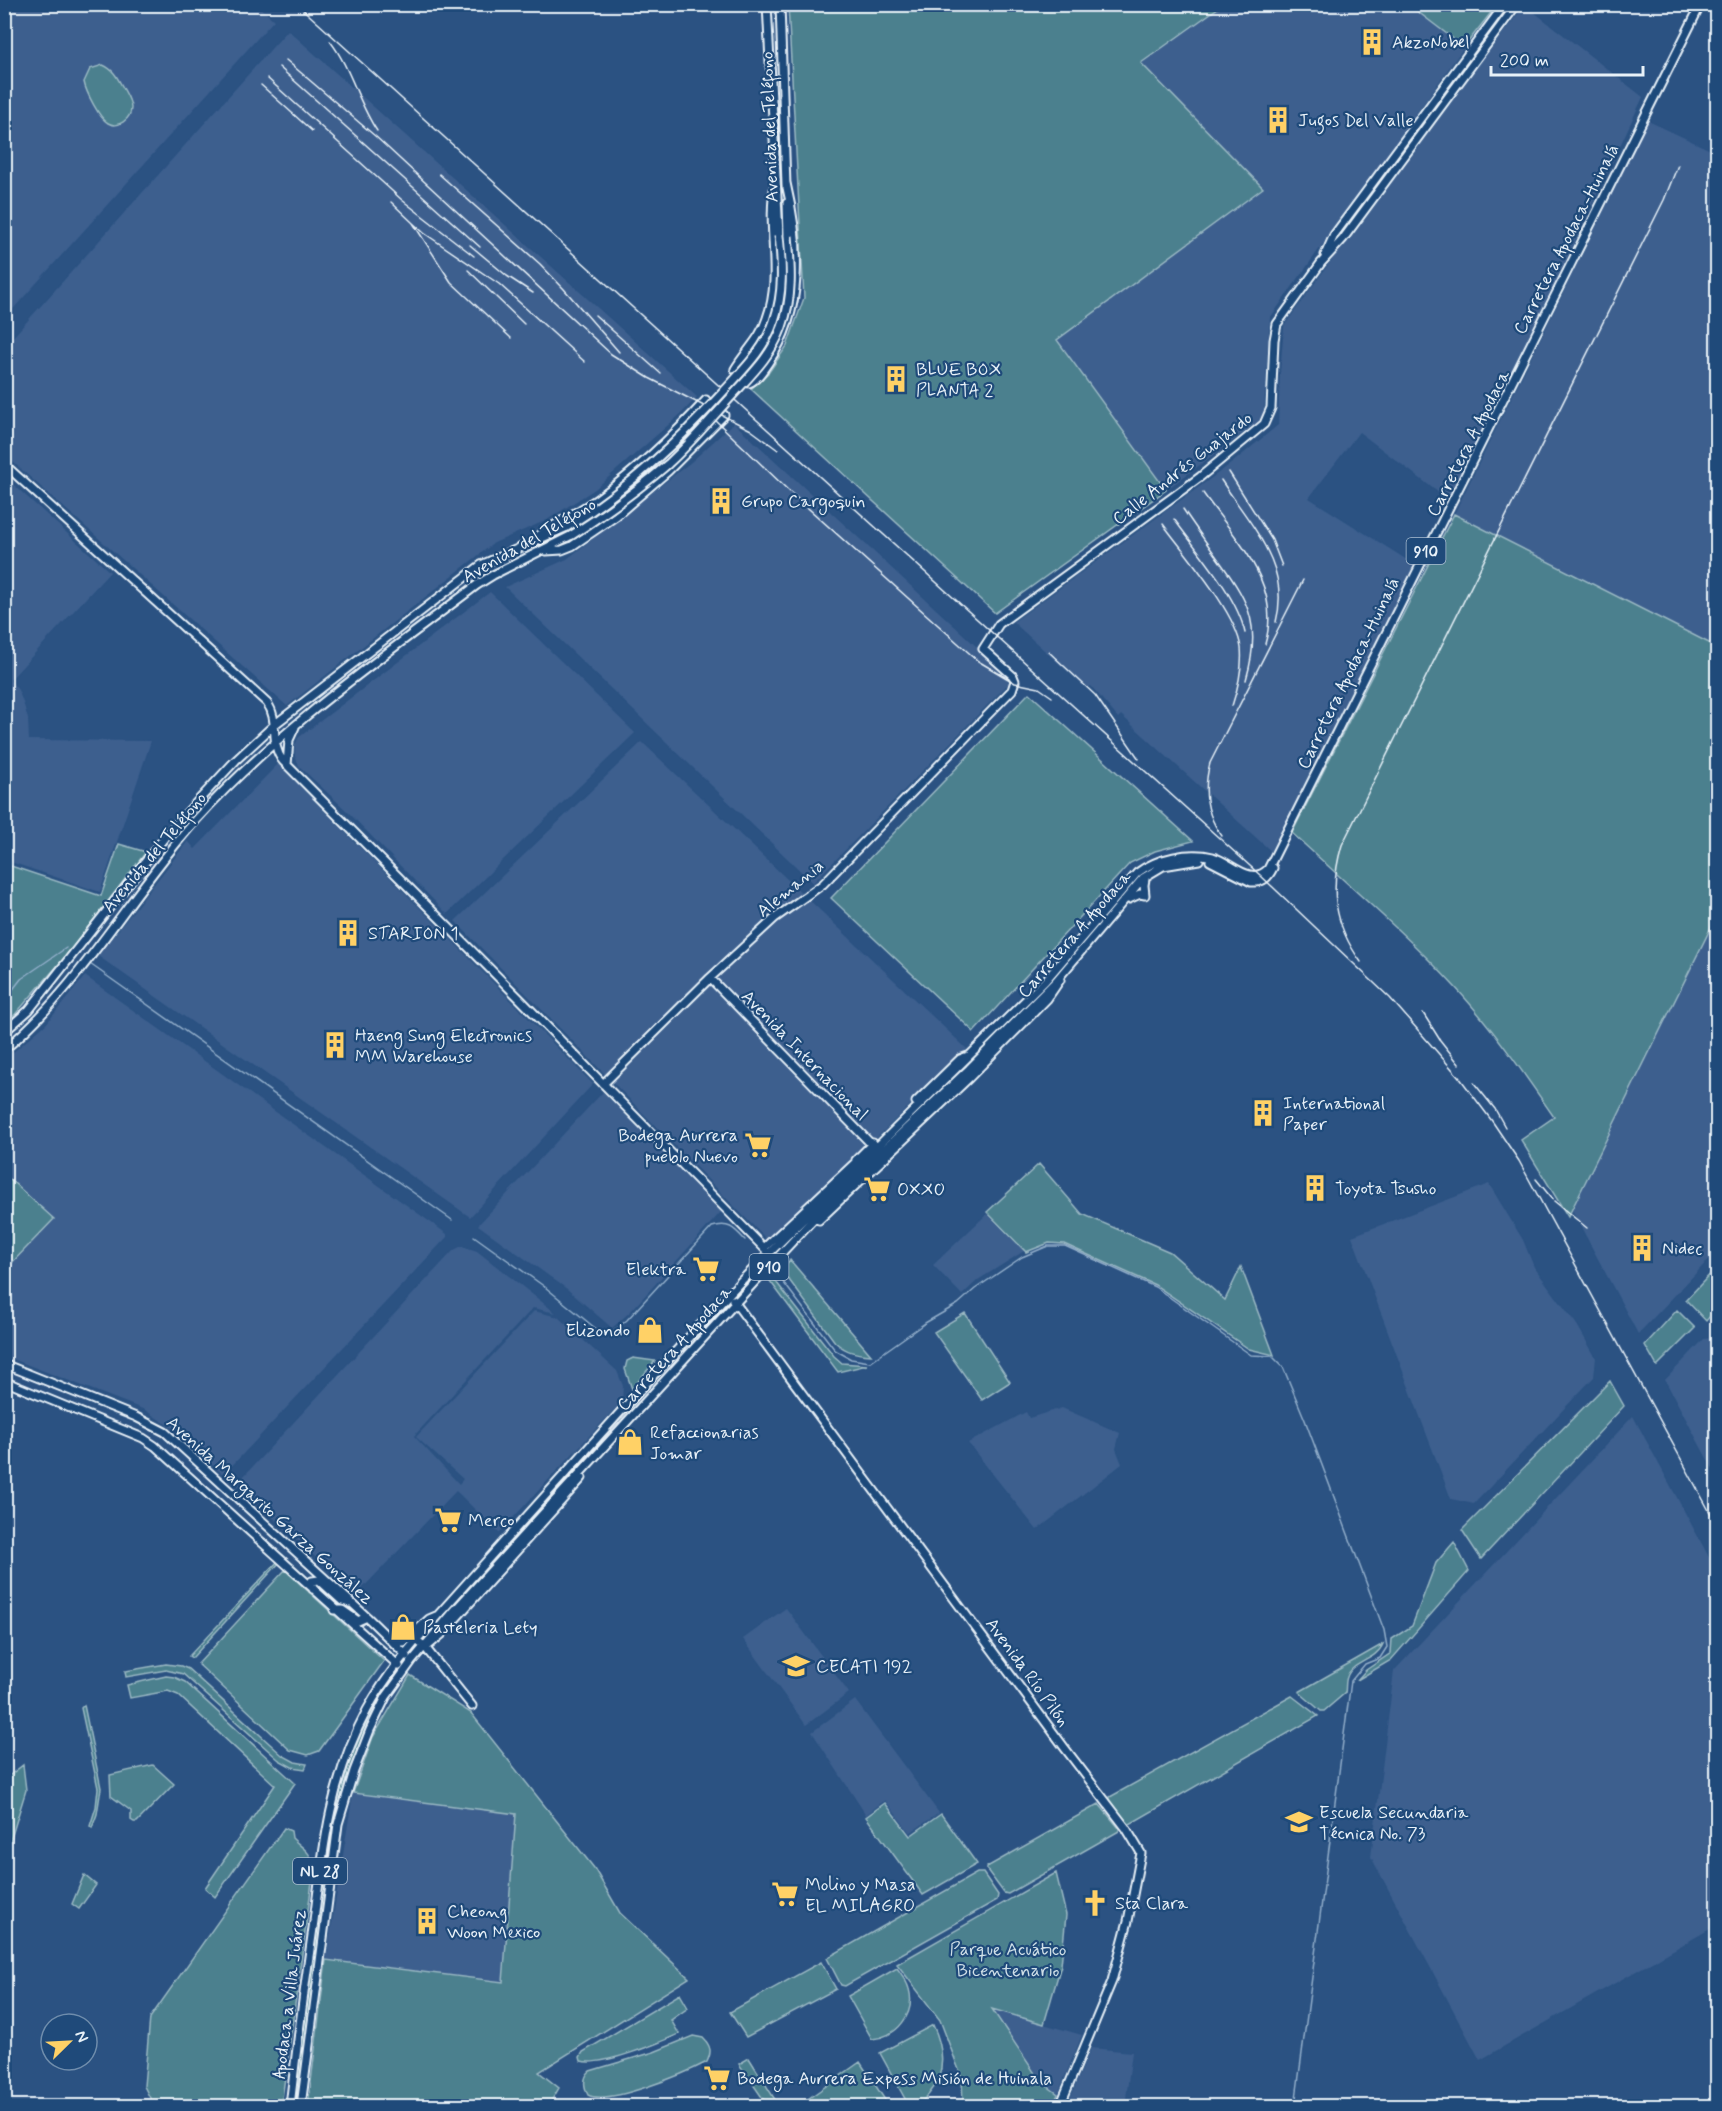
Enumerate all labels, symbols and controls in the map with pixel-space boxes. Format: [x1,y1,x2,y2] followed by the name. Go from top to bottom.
[1357,27,1387,57] building icon: AkzoNobel
[1392,31,1470,55] place label: AkzoNobel
[1491,39,1642,77] scale bar
[1500,49,1549,73] text: 200 m
[755,51,787,203] street label: Avenida del Teléfono
[1263,105,1293,135] building icon: Jugos Del Valle
[1298,109,1414,135] place label: Jugos Del Valle
[1508,140,1626,339] street label: Carretera Apodaca-Huinalá
[916,358,1002,403] place label: BLUE BOX PLANTA 2
[881,364,911,394] building icon: BLUE BOX PLANTA 2
[1422,366,1517,521] street label: Carretera A Apodaca
[1108,407,1257,531] street label: Calle Andrés Guajardo
[706,486,736,516] building icon: Grupo Cargoquin
[741,490,866,515] place label: Grupo Cargoquin
[458,493,602,591] street label: Avenida del Teléfono
[1406,538,1446,564] road number: 910
[1292,574,1407,774] street label: Carretera Apodaca-Huinalá
[97,787,214,920] street label: Avenida del Teléfono
[752,854,829,923] street label: Alemania
[1013,866,1138,1004] street label: Carretera A Apodaca
[333,918,363,948] building icon: STARION 1
[368,922,458,946] place label: STARION 1
[736,985,873,1126] street label: Avenida Internacional
[355,1024,532,1069] place label: Haeng Sung Electronics MM Warehouse
[320,1030,350,1060] building icon: Haeng Sung Electronics MM Warehouse
[1283,1092,1385,1137] place label: International Paper
[1248,1098,1278,1128] building icon: International Paper
[618,1124,738,1169] place label: Bodega Aurrera pueblo Nuevo
[743,1130,773,1160] supermarket icon: Bodega Aurrera pueblo Nuevo
[1300,1173,1330,1203] building icon: Toyota Tsusho
[862,1174,892,1204] supermarket icon: OXXO
[1335,1177,1437,1201] place label: Toyota Tsusho
[897,1178,945,1202] place label: OXXO
[1627,1233,1657,1263] building icon: Nidec
[1662,1237,1702,1261] place label: Nidec
[691,1254,721,1284] supermarket icon: Elektra
[750,1254,788,1280] road number: 910
[626,1258,686,1282] place label: Elektra
[612,1280,739,1417] street label: Carretera A Apodaca
[635,1315,665,1345] shop icon: Elizondo
[566,1319,630,1343] place label: Elizondo
[160,1411,378,1611] street label: Avenida Margarito Garza González
[650,1421,759,1466] place label: Refaccionarias Jomar
[615,1427,645,1457] shop icon: Refaccionarias Jomar
[433,1505,463,1535] supermarket icon: Merco
[468,1509,515,1533] place label: Merco
[388,1612,418,1642] shop icon: Pasteleria Lety
[979,1613,1075,1732] street label: Avenida Río Pilón
[423,1616,538,1640] place label: Pasteleria Lety
[781,1651,811,1681] school or university icon: CECATI 192
[816,1655,912,1679] place label: CECATI 192
[1319,1801,1468,1846] place label: Escuela Secundaria Técnica No. 73
[1284,1807,1314,1837] school or university icon: Escuela Secundaria Técnica No. 73
[293,1858,347,1884] road number: NL 28
[805,1873,915,1918] place label: Molino y Masa EL MILAGRO
[770,1879,800,1909] supermarket icon: Molino y Masa EL MILAGRO
[1080,1888,1110,1918] church icon: Sta Clara
[1115,1892,1188,1916] place label: Sta Clara
[447,1900,540,1945] place label: Cheong Woon Mexico
[412,1906,442,1936] building icon: Cheong Woon Mexico
[268,1908,313,2080] street label: Apodaca a Villa Juárez
[950,1938,1066,1983] park label: Parque Acuático Bicentenario
[39,2012,99,2072] north arrow
[70,2027,93,2046] text: N
[702,2063,732,2093] supermarket icon: Bodega Aurrera Expess Misión de Huinala
[737,2067,1052,2092] place label: Bodega Aurrera Expess Misión de Huinala

